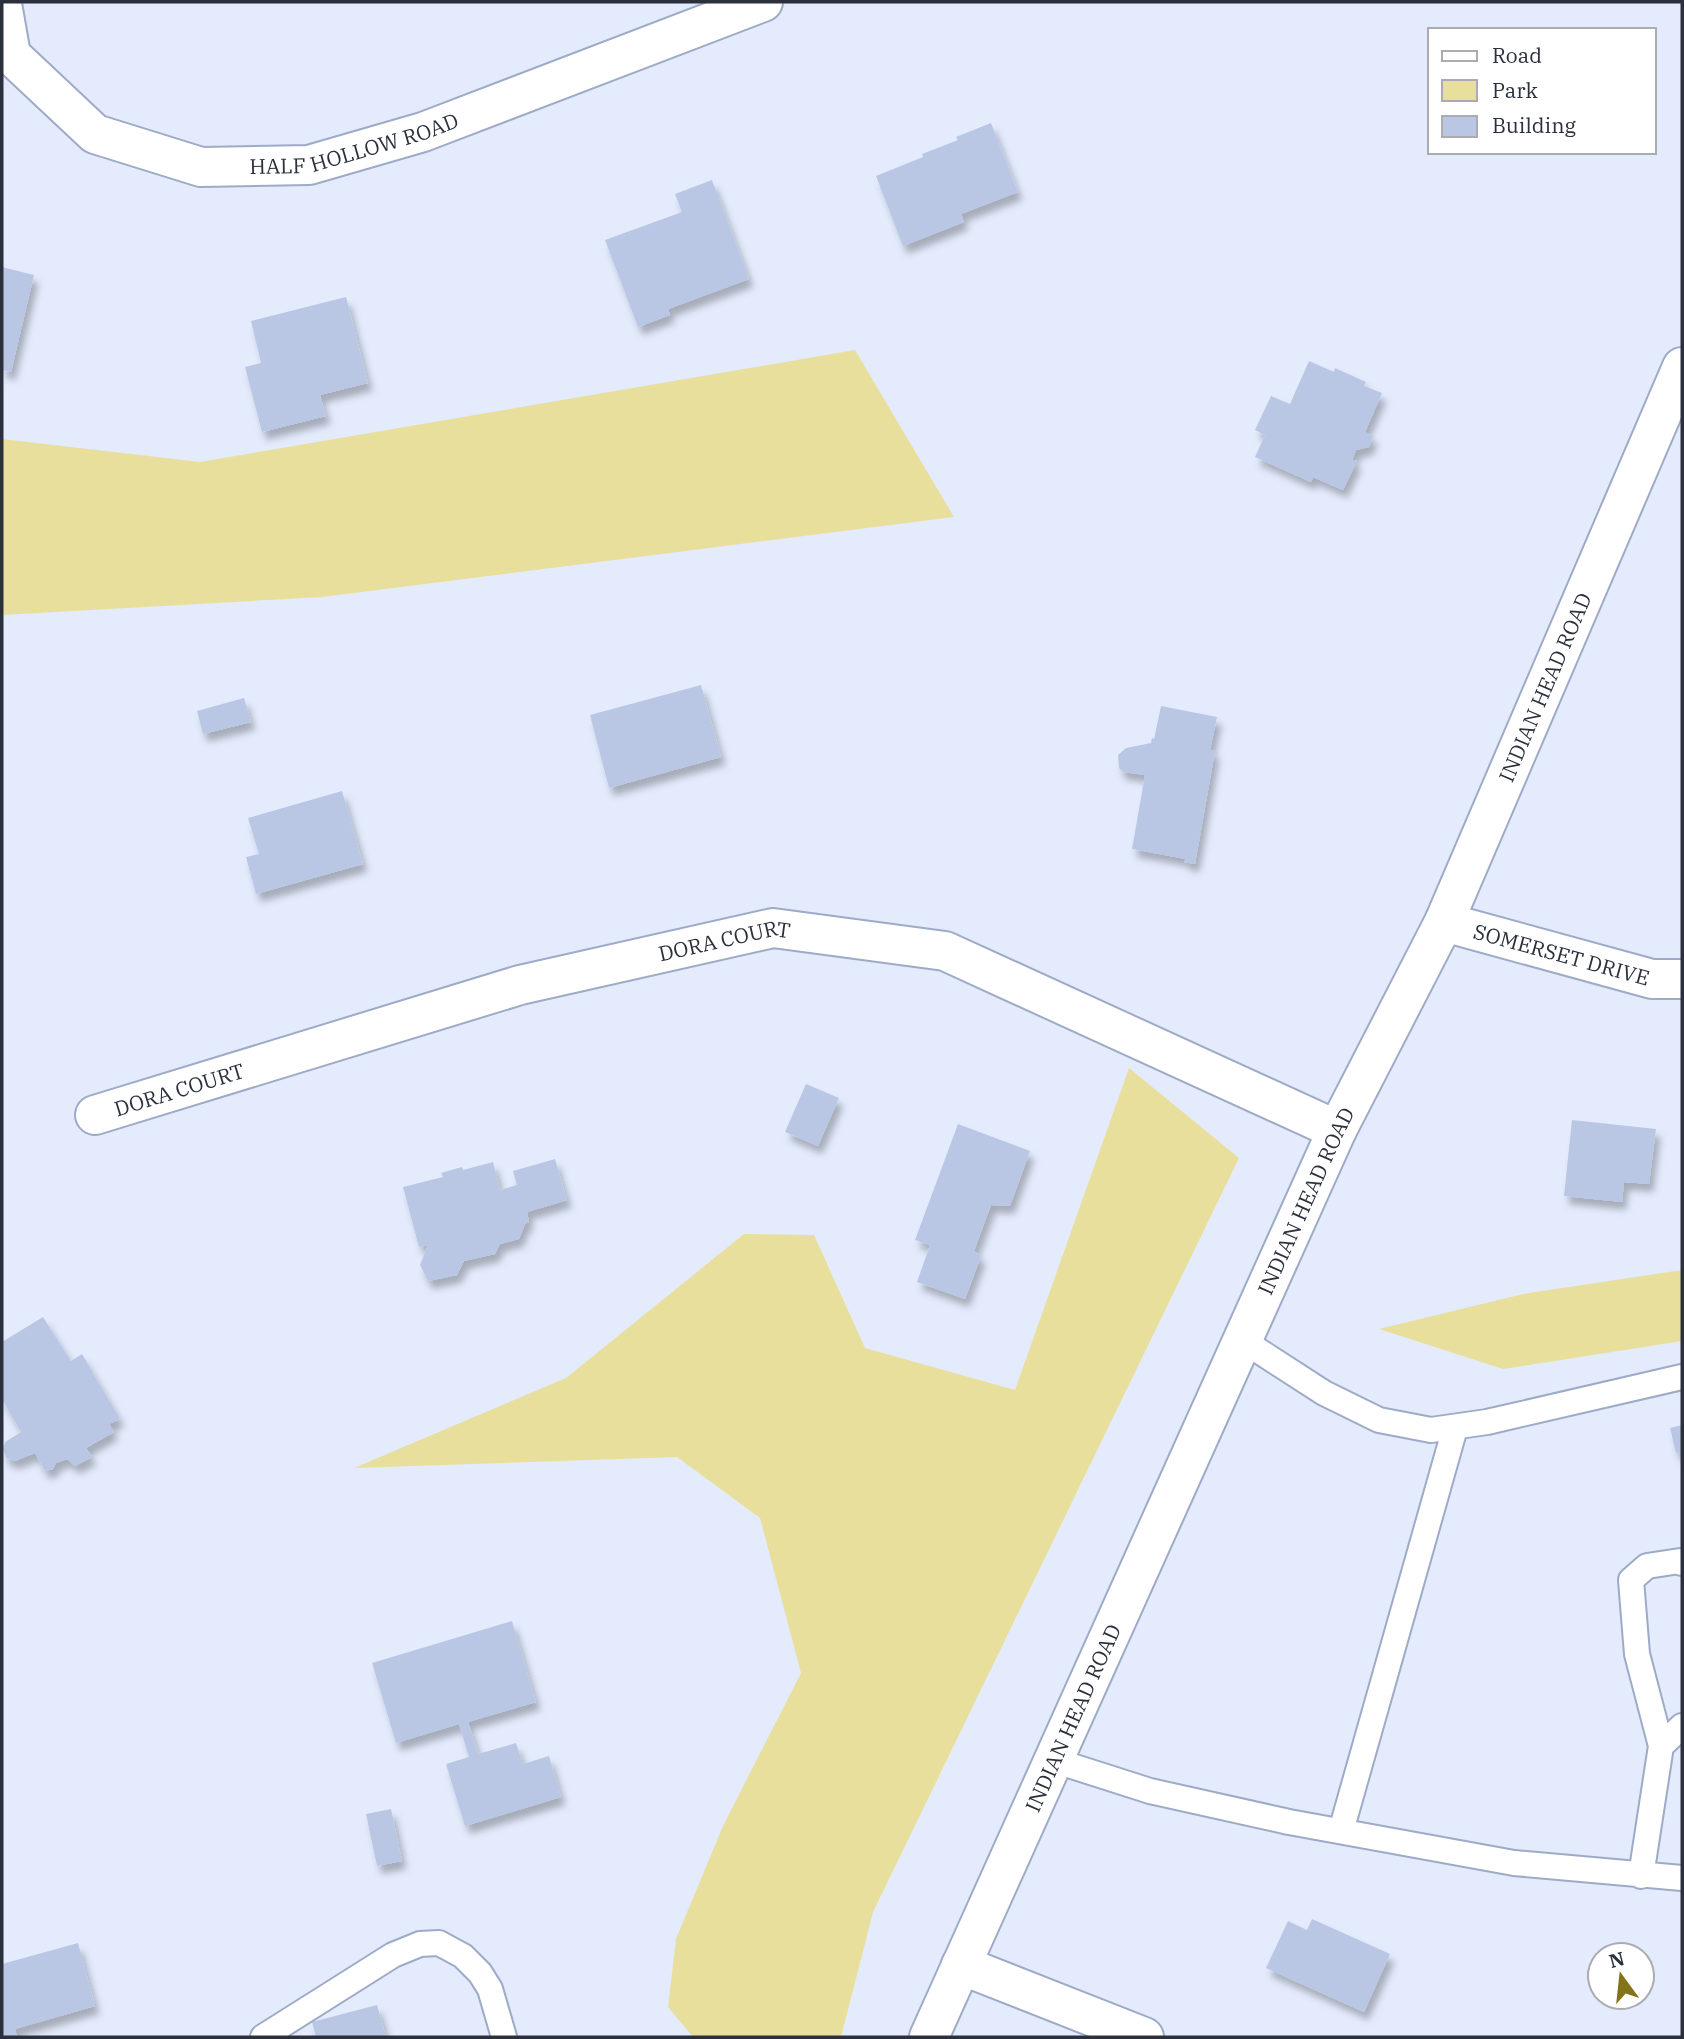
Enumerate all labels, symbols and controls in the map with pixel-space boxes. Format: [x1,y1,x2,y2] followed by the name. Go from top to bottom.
[1428,28,1656,154] legend
[1492,41,1542,69] text: Road
[1492,76,1539,104] text: Park
[249,106,462,180] street label: HALF HOLLOW ROAD
[1492,111,1577,139] text: Building
[1492,588,1598,786] street label: INDIAN HEAD ROAD
[656,913,792,967] street label: DORA COURT
[1470,917,1653,992] street label: SOMERSET DRIVE
[111,1056,248,1122] street label: DORA COURT
[1251,1102,1360,1299] street label: INDIAN HEAD ROAD
[1018,1619,1127,1816] street label: INDIAN HEAD ROAD
[1586,1941,1656,2011] north arrow
[1606,1946,1627,1973] text: N

